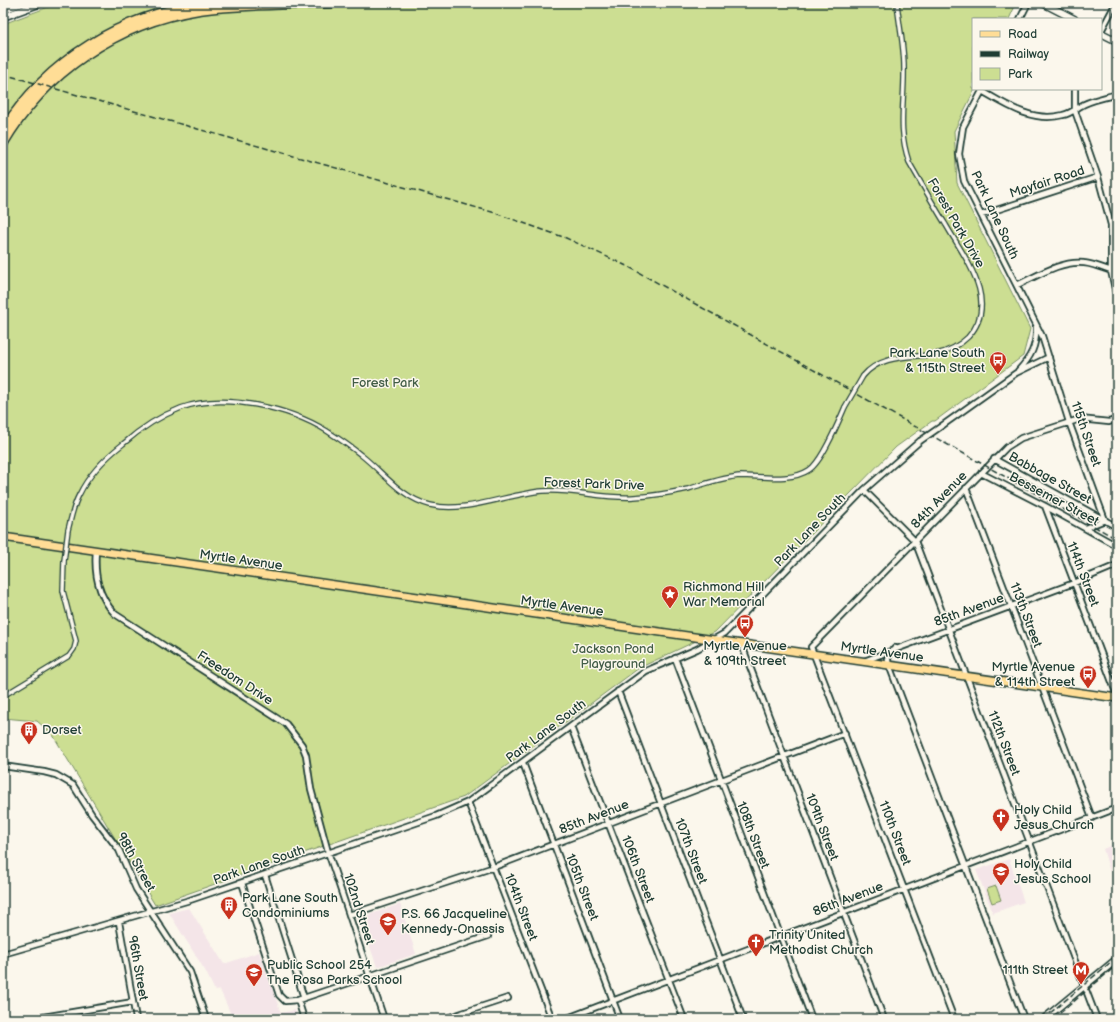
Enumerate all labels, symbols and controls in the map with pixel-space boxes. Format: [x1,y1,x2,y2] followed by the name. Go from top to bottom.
[972,18,1102,90] legend
[1008,27,1037,42] text: Road
[1008,47,1050,62] text: Railway
[1008,67,1032,82] text: Park
[1007,162,1087,202] street label: Mayfair Road
[967,168,1023,262] street label: Park Lane South
[924,175,988,271] street label: Forest Park Drive
[889,345,985,376] place label: Park Lane South & 115th Street
[988,350,1008,375] bus stop icon: Park Lane South & 115th Street
[352,375,419,391] park label: Forest Park
[1067,399,1105,469] street label: 115th Street
[1006,449,1094,507] street label: Babbage Street
[908,468,971,532] street label: 84th Avenue
[1006,469,1102,529] street label: Bessemer Street
[543,474,645,494] street label: Forest Park Drive
[771,490,849,570] street label: Park Lane South
[1063,539,1103,609] street label: 114th Street
[199,546,284,574] street label: Myrtle Avenue
[683,579,765,610] place label: Richmond Hill War Memorial
[1006,580,1046,650] street label: 113th Street
[660,584,680,609] place icon: Richmond Hill War Memorial
[932,590,1006,630] street label: 85th Avenue
[520,592,605,620] street label: Myrtle Avenue
[735,613,755,638] bus stop icon: Myrtle Avenue & 109th Street
[703,638,787,669] place label: Myrtle Avenue & 109th Street
[840,638,925,666] street label: Myrtle Avenue
[572,641,654,672] park label: Jackson Pond Playground
[194,648,276,709] street label: Freedom Drive
[991,659,1075,690] place label: Myrtle Avenue & 114th Street
[1078,664,1098,689] bus stop icon: Myrtle Avenue & 114th Street
[503,696,589,766] street label: Park Lane South
[984,708,1024,778] street label: 112th Street
[19,720,39,745] building icon: Dorset
[42,722,82,738] place label: Dorset
[802,791,842,863] street label: 109th Street
[557,796,631,838] street label: 85th Avenue
[875,798,915,868] street label: 110th Street
[733,799,773,871] street label: 108th Street
[1014,802,1094,833] place label: Holy Child Jesus Church
[991,807,1011,832] church icon: Holy Child Jesus Church
[671,816,711,886] street label: 107th Street
[113,830,159,894] street label: 98th Street
[618,833,658,905] street label: 106th Street
[211,842,307,888] street label: Park Lane South
[562,851,602,923] street label: 105th Street
[1014,856,1091,887] place label: Holy Child Jesus School
[991,861,1011,886] school or university icon: Holy Child Jesus School
[340,871,378,947] street label: 102nd Street
[501,871,541,943] street label: 104th Street
[811,878,886,920] street label: 86th Avenue
[242,890,338,921] place label: Park Lane South Condominiums
[219,895,239,920] building icon: Park Lane South Condominiums
[401,906,507,937] place label: P.S. 66 Jacqueline Kennedy-Onassis
[378,911,398,936] school or university icon: P.S. 66 Jacqueline Kennedy-Onassis
[769,927,873,958] place label: Trinity United Methodist Church
[746,932,766,957] church icon: Trinity United Methodist Church
[124,934,152,1002] street label: 96th Street
[267,957,402,988] place label: Public School 254 The Rosa Parks School
[1071,960,1091,985] metro station icon: 111th Street
[244,962,264,987] school or university icon: Public School 254 The Rosa Parks School
[1003,962,1068,978] place label: 111th Street

